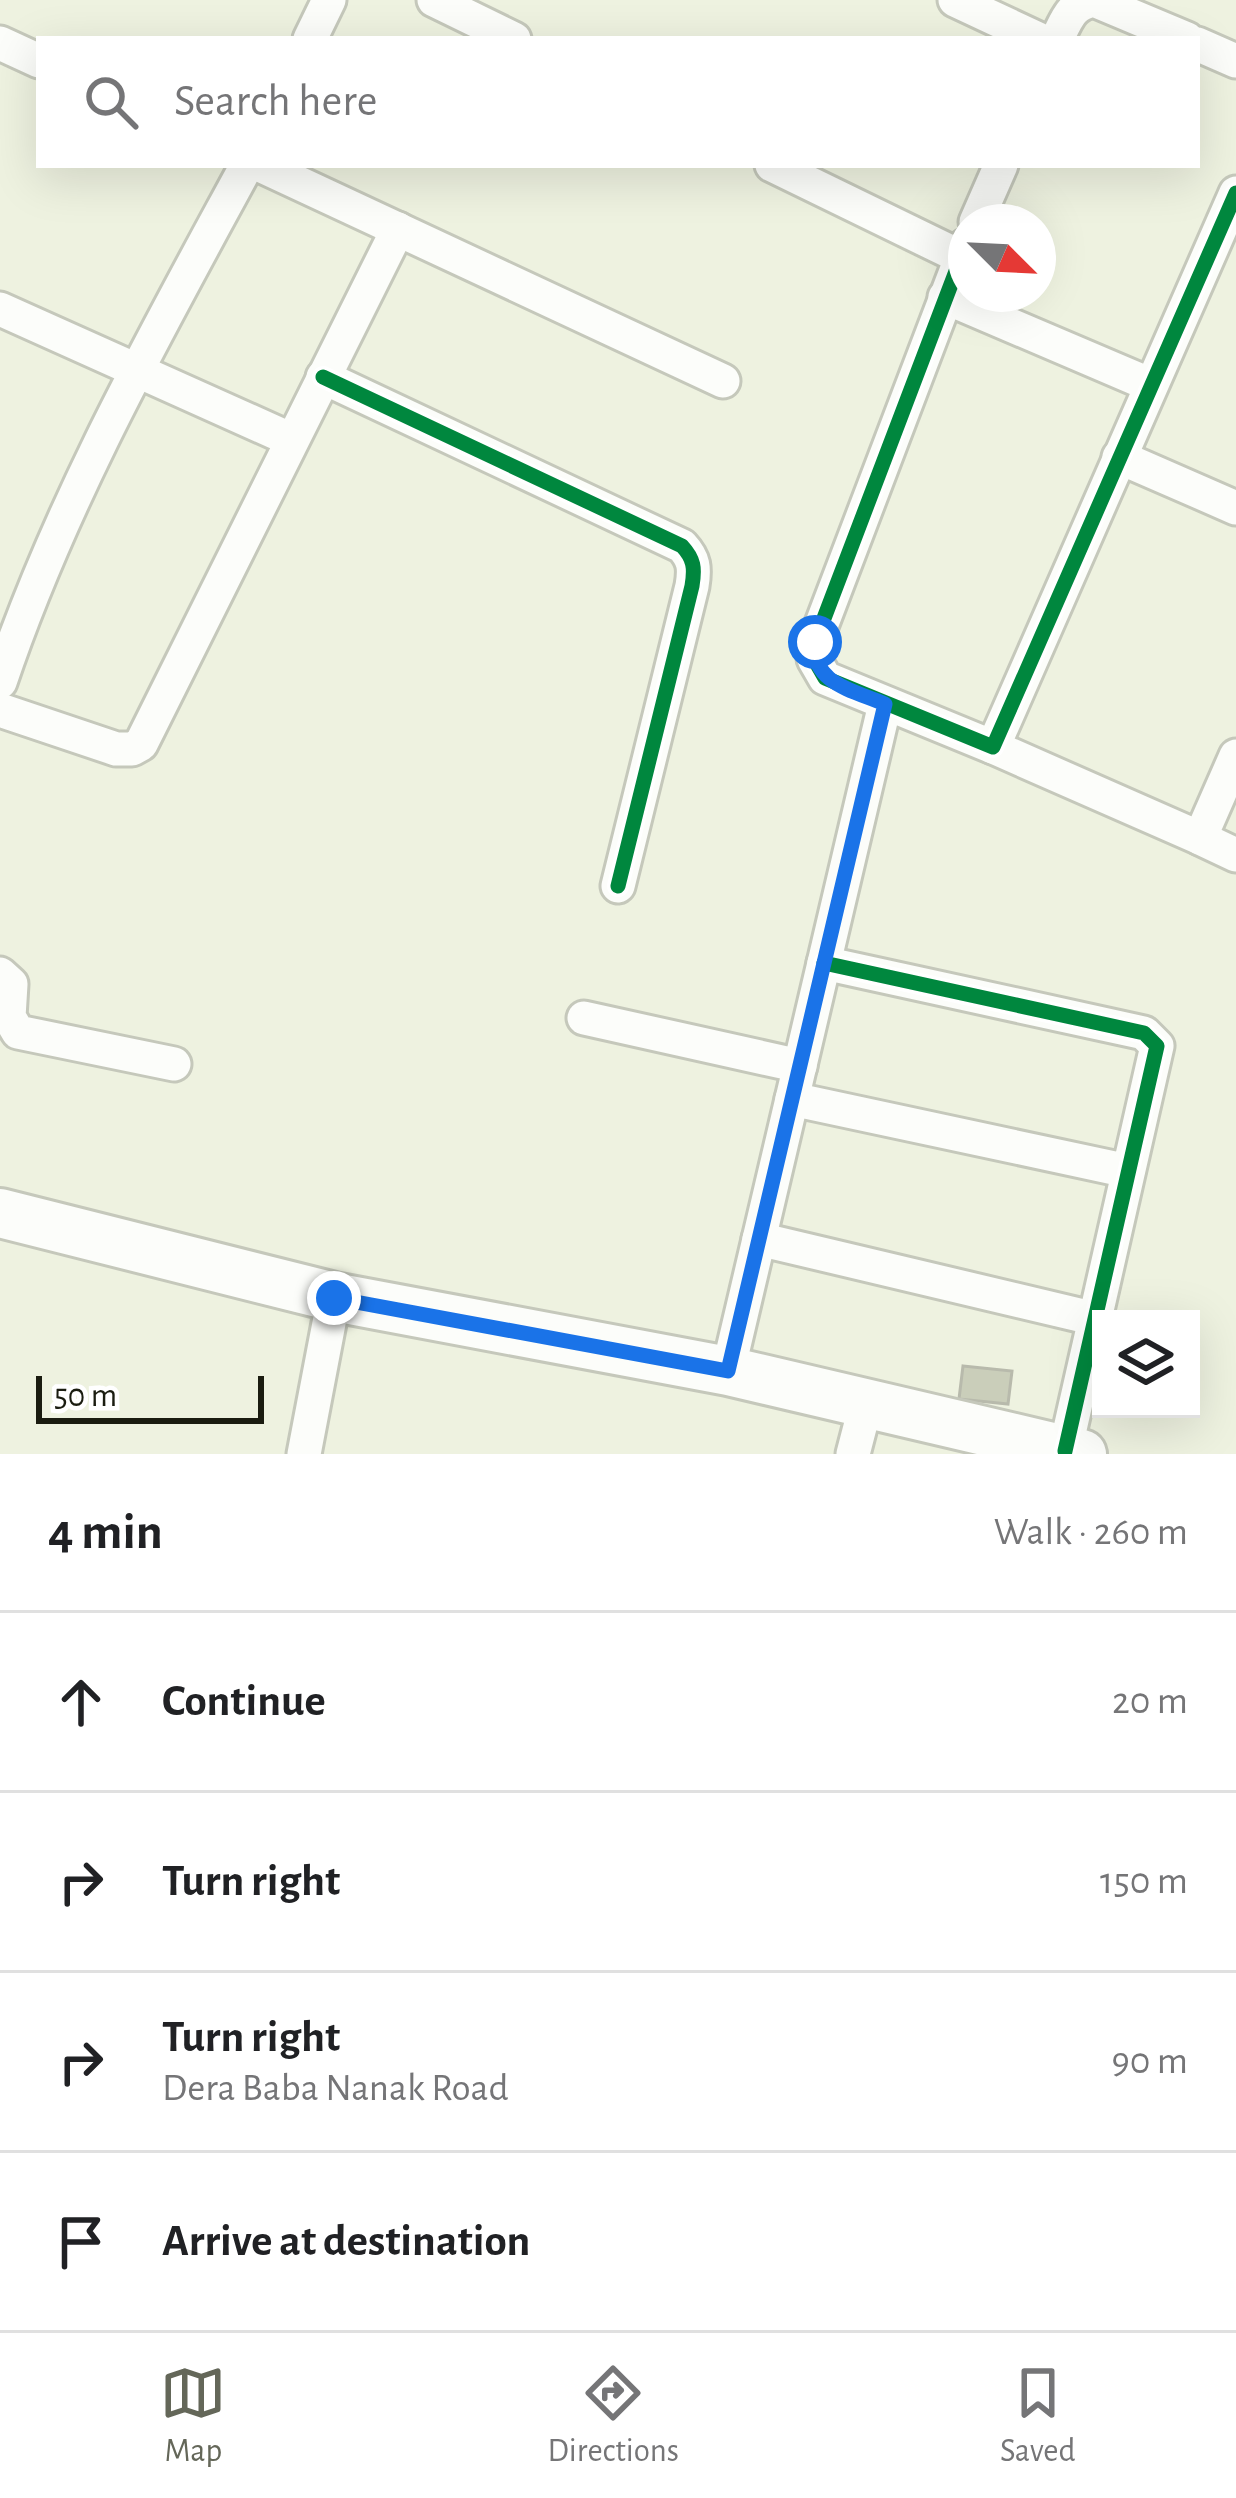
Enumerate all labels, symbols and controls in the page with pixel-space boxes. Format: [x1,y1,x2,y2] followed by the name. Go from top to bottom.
[36,36,1200,168] search box
[78,69,144,135] icon: search
[174,79,377,124] text: Search here
[948,204,1056,312] north arrow
[788,615,842,669] route start
[307,1271,361,1325] route end
[1092,1310,1200,1418] map controls
[1092,1310,1200,1418] button: layers
[36,1370,264,1423] scale bar
[54,1380,117,1413] text: 50 m
[48,1507,163,1558] text: 4 min
[994,1513,1188,1552] text: Walk · 260 m
[48,1669,114,1735] icon: ahead
[162,1679,326,1724] text: Continue
[1112,1682,1188,1721] text: 20 m
[48,1849,114,1915] icon: right
[162,1859,340,1904] text: Turn right
[1100,1862,1188,1901] text: 150 m
[162,2015,340,2060] text: Turn right
[48,2029,114,2095] icon: right
[1111,2042,1188,2081] text: 90 m
[162,2069,509,2108] text: Dera Baba Nanak Road
[48,2209,114,2275] icon: arrive
[162,2219,530,2264] text: Arrive at destination
[160,2360,226,2472] tab: Map
[547,2360,679,2472] tab: Directions
[1000,2360,1075,2472] tab: Saved

